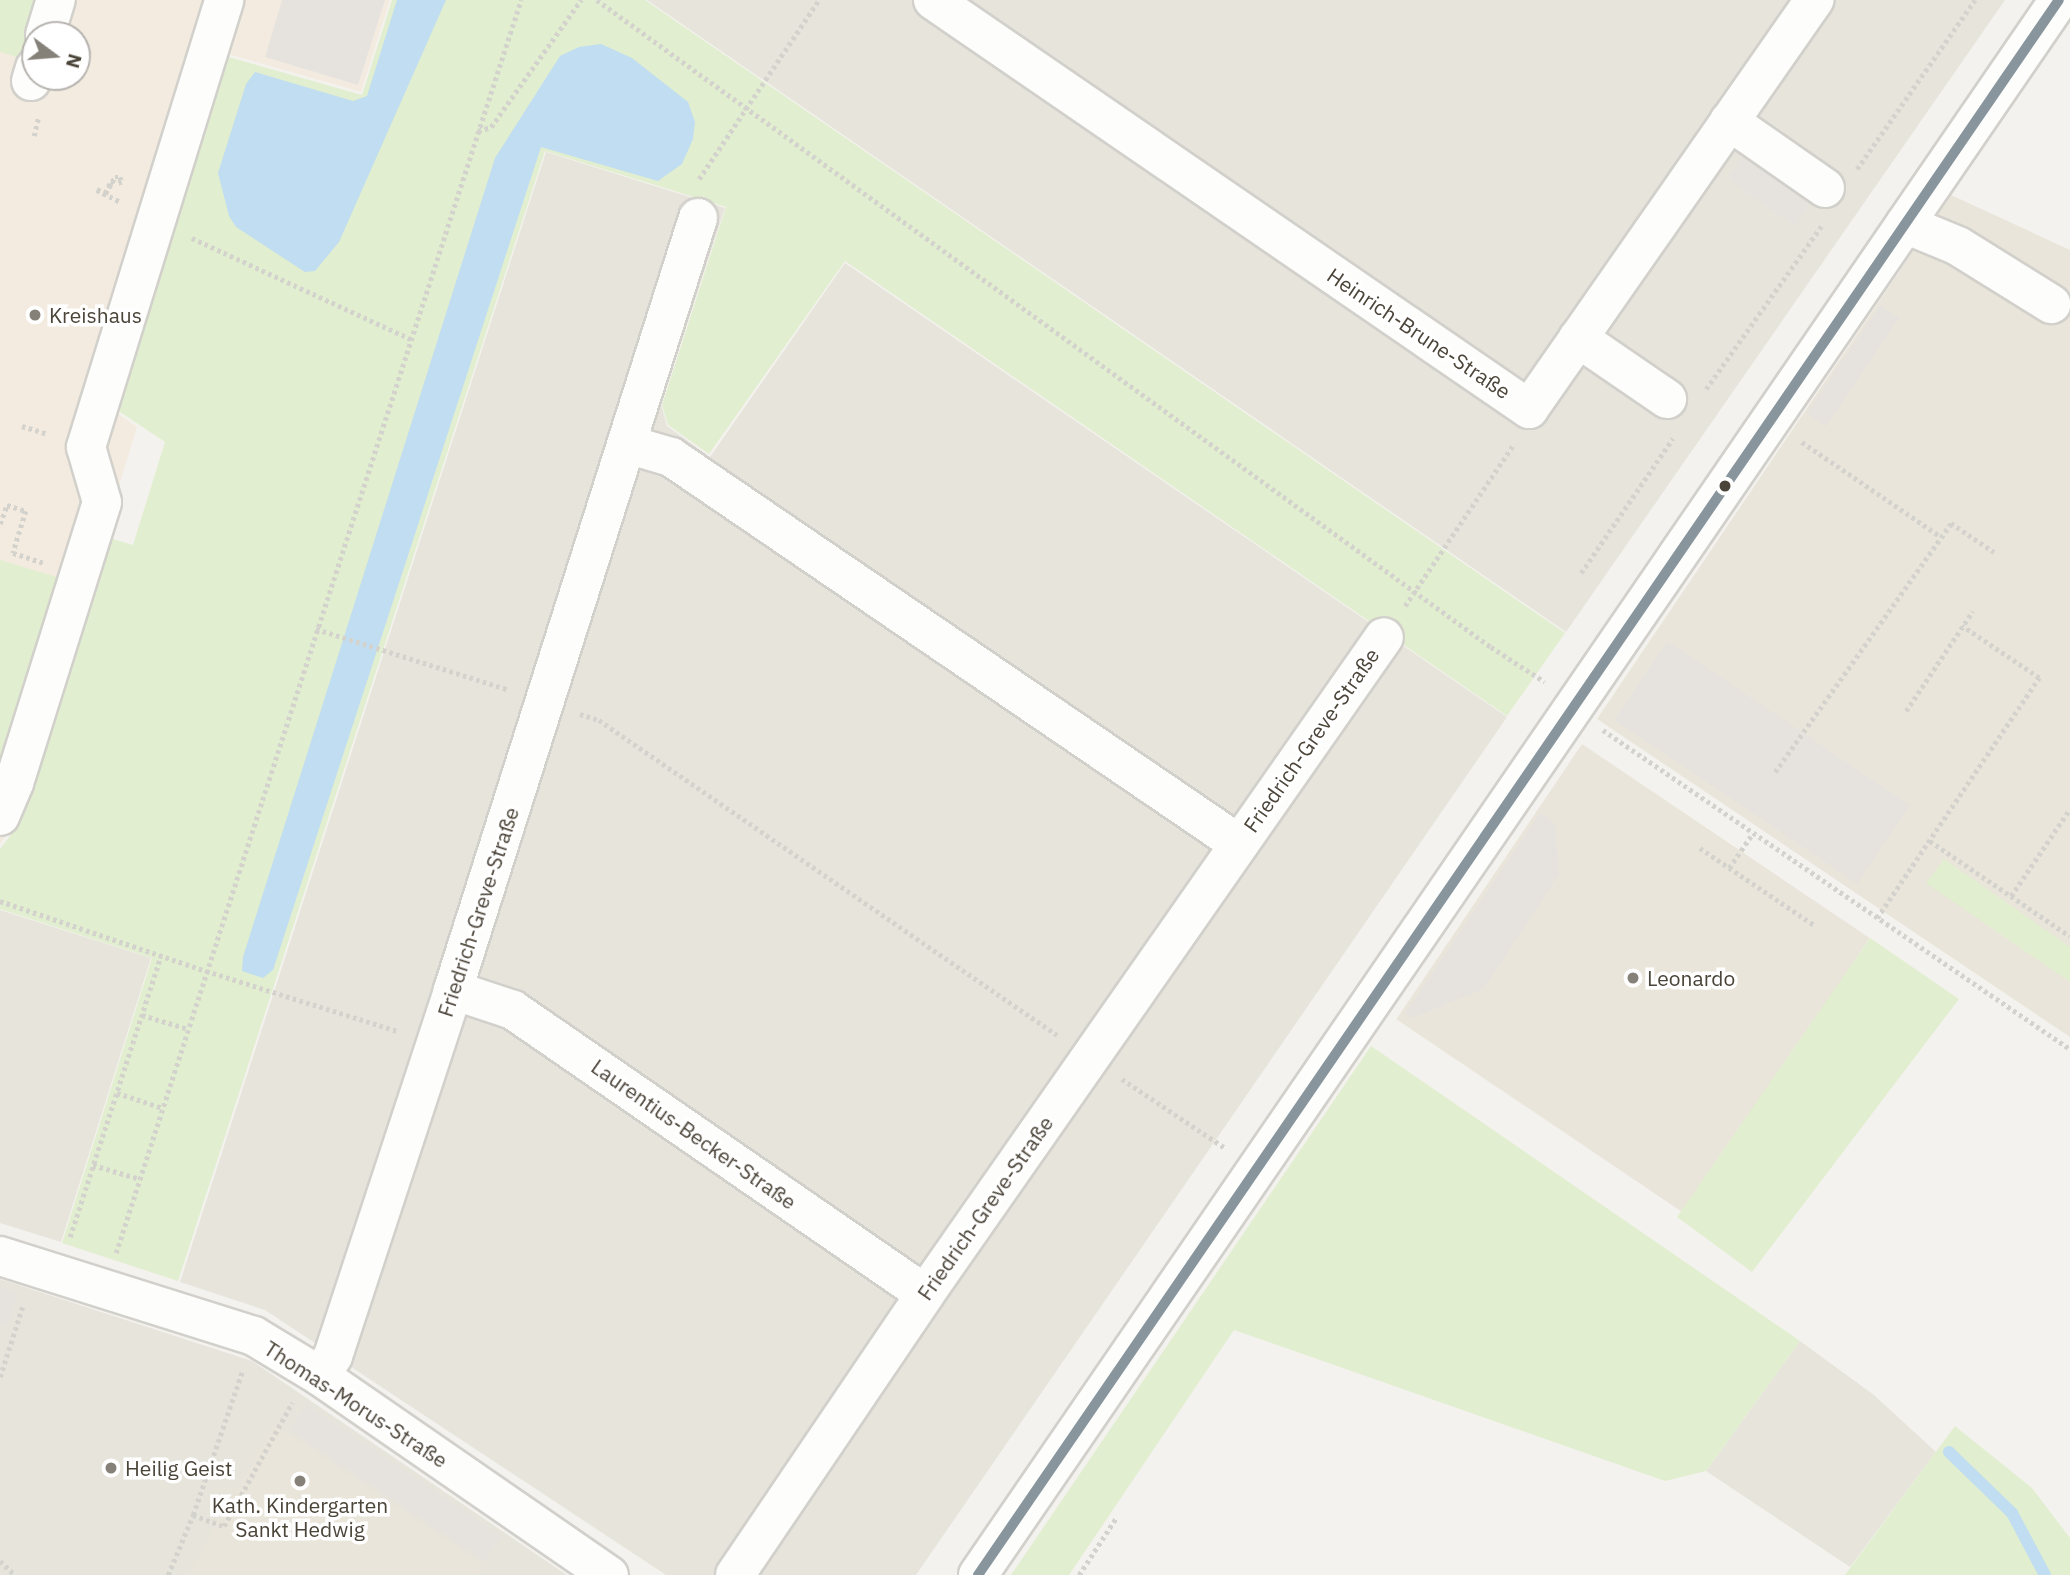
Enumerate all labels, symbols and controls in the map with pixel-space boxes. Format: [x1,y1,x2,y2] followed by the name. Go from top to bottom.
[21,21,91,91] north arrow
[61,51,88,71] text: N
[1323,262,1515,404] street label: Heinrich-Brune-Straße
[49,302,142,328] place label: Kreishaus
[27,307,43,323] marker: Kreishaus
[1718,479,1732,493] unlabelled marker
[1238,643,1384,837] street label: Friedrich-Greve-Straße
[432,804,524,1020] street label: Friedrich-Greve-Straße
[1647,965,1735,991] place label: Leonardo
[1625,970,1641,986] marker: Leonardo
[587,1054,801,1214] street label: Laurentius-Becker-Straße
[912,1111,1058,1305] street label: Friedrich-Greve-Straße
[260,1335,452,1473] street label: Thomas-Morus-Straße
[125,1455,232,1481] place label: Heilig Geist
[103,1460,119,1476] marker: Heilig Geist
[292,1473,308,1489] marker: Kath. Kindergarten Sankt Hedwig
[212,1492,388,1542] place label: Kath. Kindergarten Sankt Hedwig

